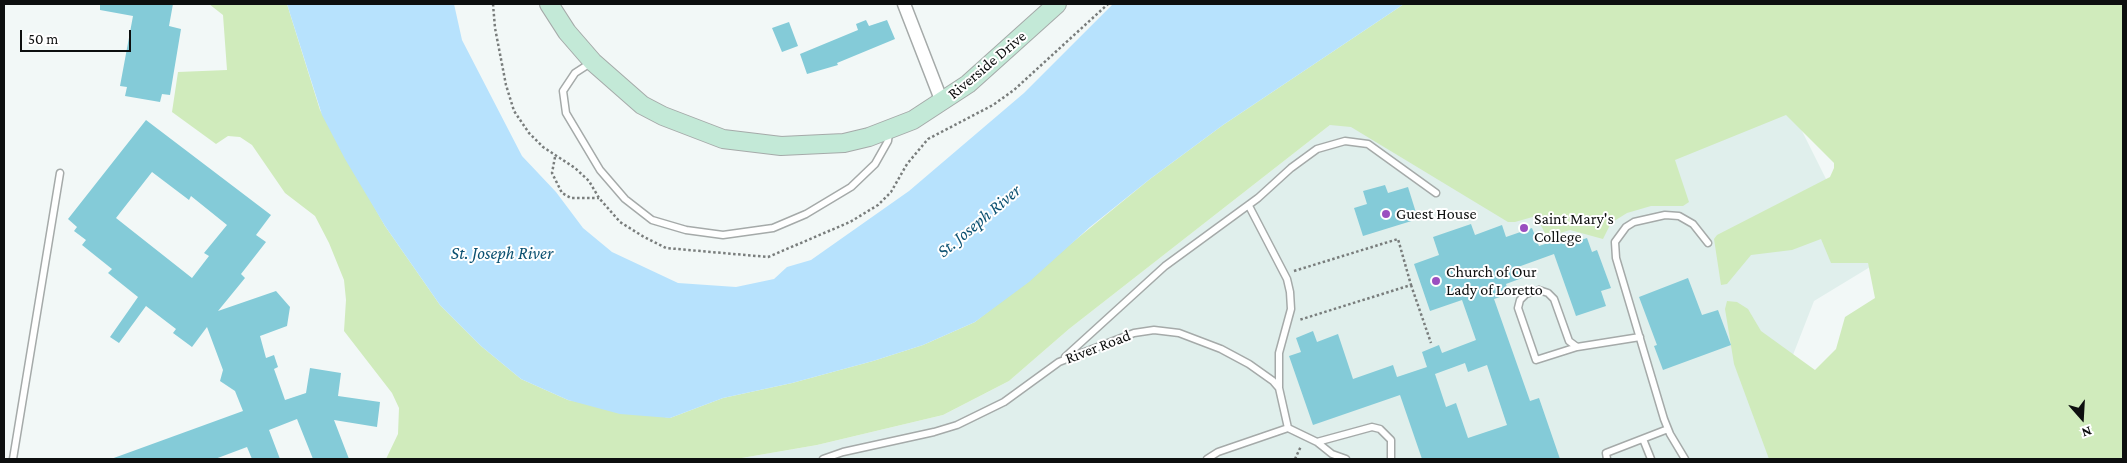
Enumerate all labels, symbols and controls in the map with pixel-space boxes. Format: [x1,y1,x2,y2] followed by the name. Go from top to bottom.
[22,20,134,52] scale bar
[944,27,1030,103] street label: Riverside Drive
[28,31,58,47] text: 50 m
[933,180,1025,262] water label: St. Joseph River
[1396,204,1476,224] place label: Guest House
[1380,208,1392,220] marker: Guest House
[1534,209,1614,247] place label: Saint Mary's College
[1518,222,1530,234] marker: Saint Mary's College
[451,242,553,264] water label: St. Joseph River
[1446,262,1543,300] place label: Church of Our Lady of Loretto
[1430,275,1442,287] marker: Church of Our Lady of Loretto
[1063,326,1133,368] street label: River Road
[2057,393,2107,443] north arrow
[2080,423,2094,441] text: N

